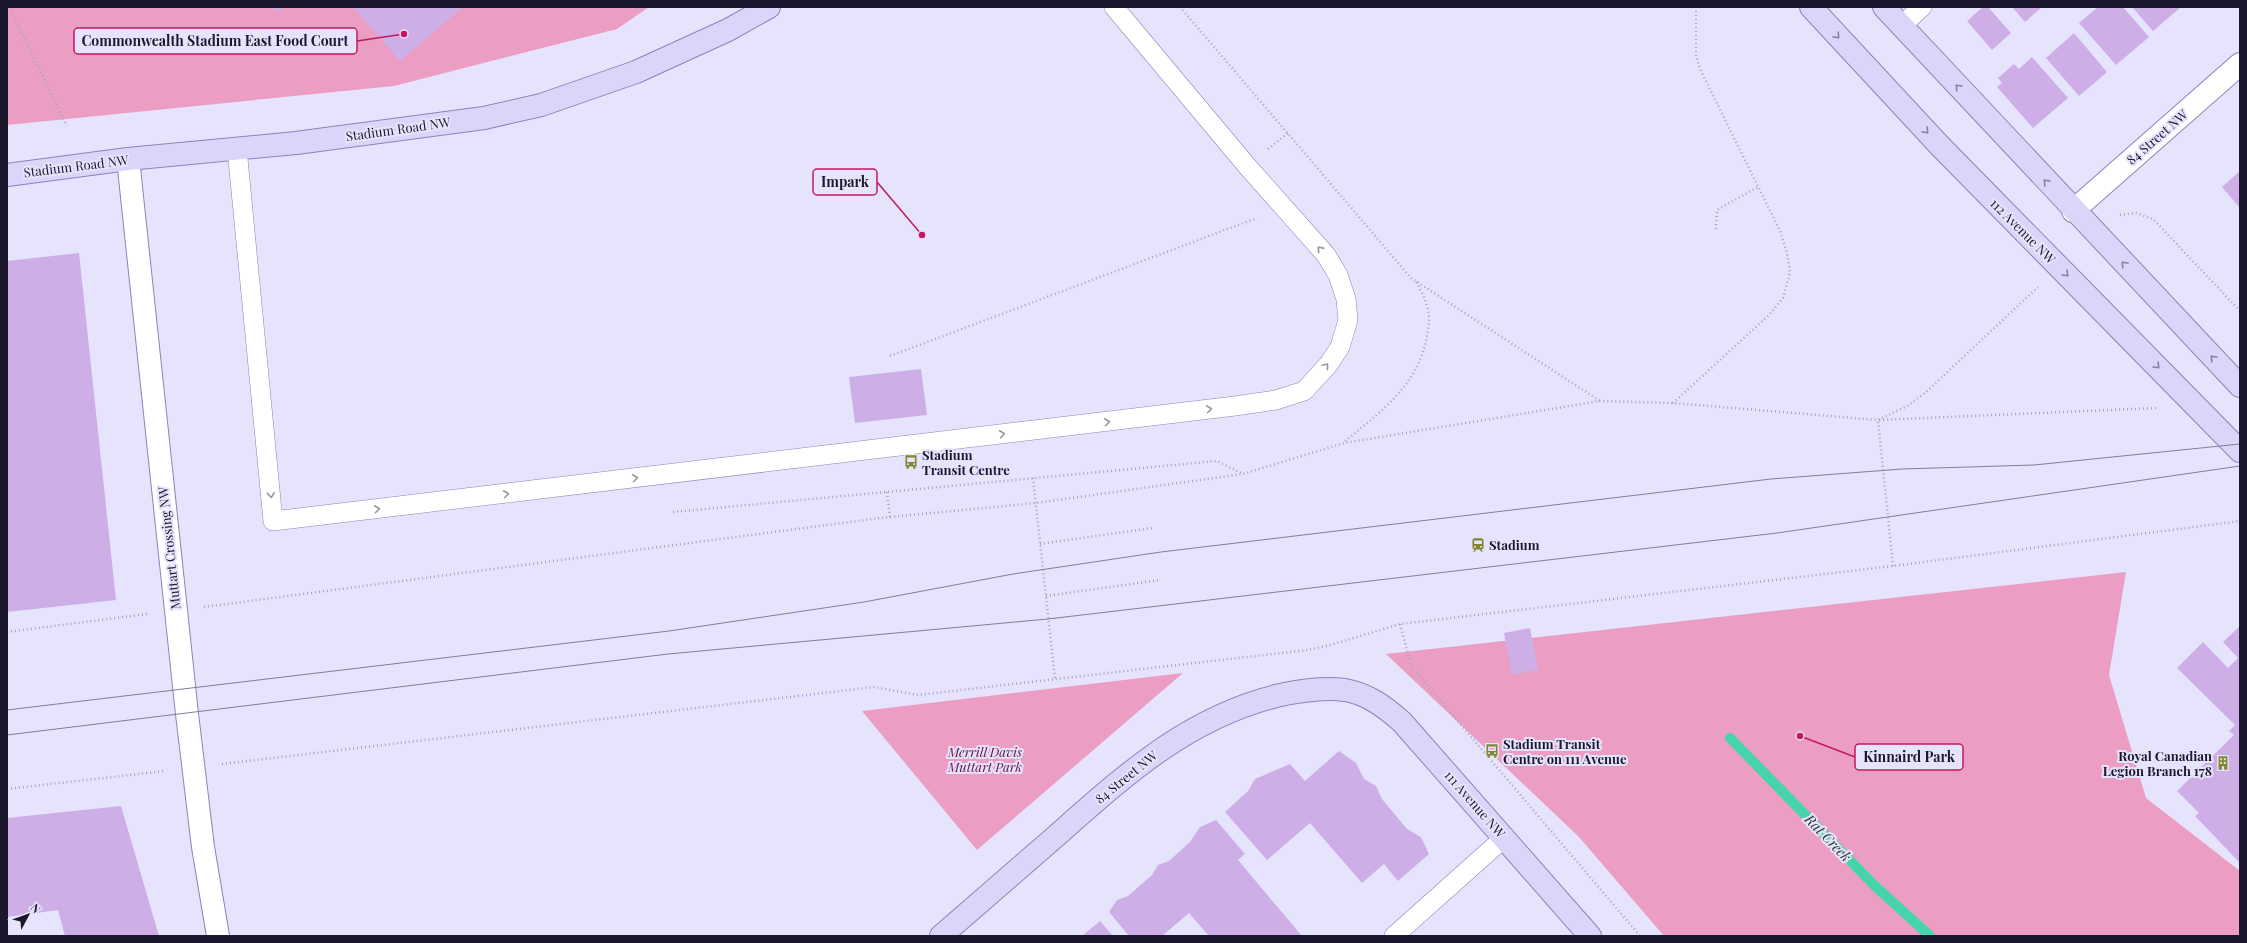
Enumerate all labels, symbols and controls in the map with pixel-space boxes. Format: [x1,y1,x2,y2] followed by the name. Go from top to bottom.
[74,28,357,54] callout: Commonwealth Stadium East Food Court
[81,31,349,50] text: Commonwealth Stadium East Food Court
[1832,31,1839,38] one-way arrow
[1955,84,1963,92] one-way arrow
[2123,105,2191,168] street label: 84 Street NW
[344,113,452,144] street label: Stadium Road NW
[1921,126,1928,134] one-way arrow
[23,151,130,180] street label: Stadium Road NW
[813,169,877,195] callout: Impark
[821,172,870,191] text: Impark
[2044,179,2051,187] one-way arrow
[1987,194,2060,267] street label: 112 Avenue NW
[1318,247,1325,254] one-way arrow
[2121,261,2129,269] one-way arrow
[2061,269,2068,277] one-way arrow
[2210,355,2218,363] one-way arrow
[2152,361,2160,369] one-way arrow
[1322,364,1329,371] one-way arrow
[1206,405,1212,414] one-way arrow
[1104,418,1110,427] one-way arrow
[999,430,1005,439] one-way arrow
[922,446,1010,478] place label: Stadium Transit Centre
[903,454,919,470] bus stop icon: Stadium Transit Centre
[632,474,638,483] one-way arrow
[154,486,183,610] street label: Muttart Crossing NW
[503,489,509,498] one-way arrow
[266,492,275,498] one-way arrow
[374,505,380,514] one-way arrow
[1489,536,1540,553] place label: Stadium
[1470,537,1486,553] station icon: Stadium
[1503,735,1627,767] place label: Stadium Transit Centre on 111 Avenue
[947,743,1022,775] park label: Merrill Davis Muttart Park
[1484,743,1500,759] bus stop icon: Stadium Transit Centre on 111 Avenue
[1855,744,1963,770] callout: Kinnaird Park
[1091,746,1160,807] street label: 84 Street NW
[1863,747,1956,766] text: Kinnaird Park
[2103,747,2212,779] place label: Royal Canadian Legion Branch 178
[2215,755,2231,771] building icon: Royal Canadian Legion Branch 178
[1441,766,1510,841] street label: 111 Avenue NW
[1800,809,1856,866] water label: Rat Creek
[8,895,48,935] north arrow
[28,900,44,916] text: N

